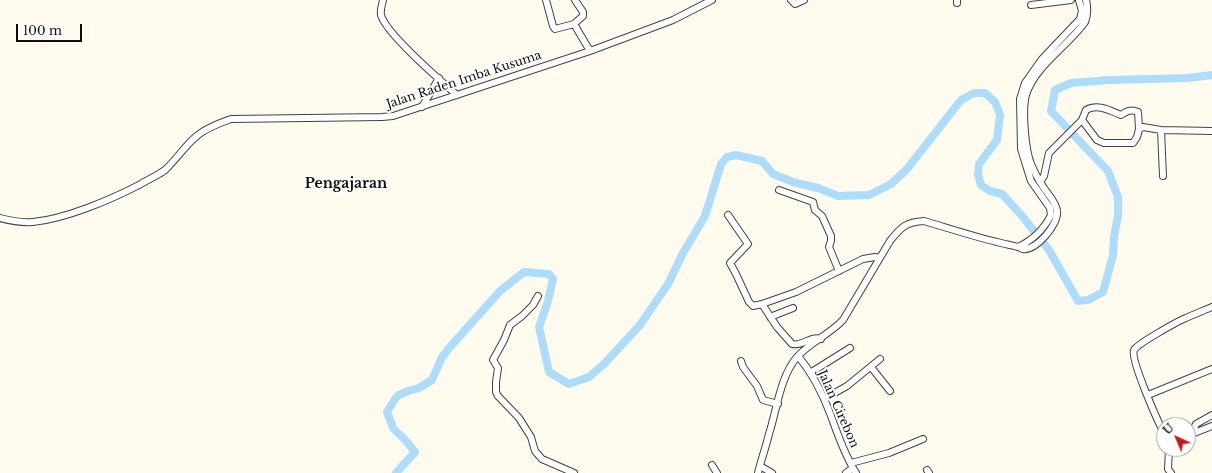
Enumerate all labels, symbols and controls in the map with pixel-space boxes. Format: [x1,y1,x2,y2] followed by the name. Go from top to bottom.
[18,16,84,42] scale bar
[23,23,62,38] text: 100 m
[385,48,543,112] street label: Jalan Raden Imba Kusuma
[305,176,387,192] district label: Pengajaran
[814,368,862,450] street label: Jalan Cirebon
[1156,417,1196,457] north arrow
[1160,421,1177,437] text: U

